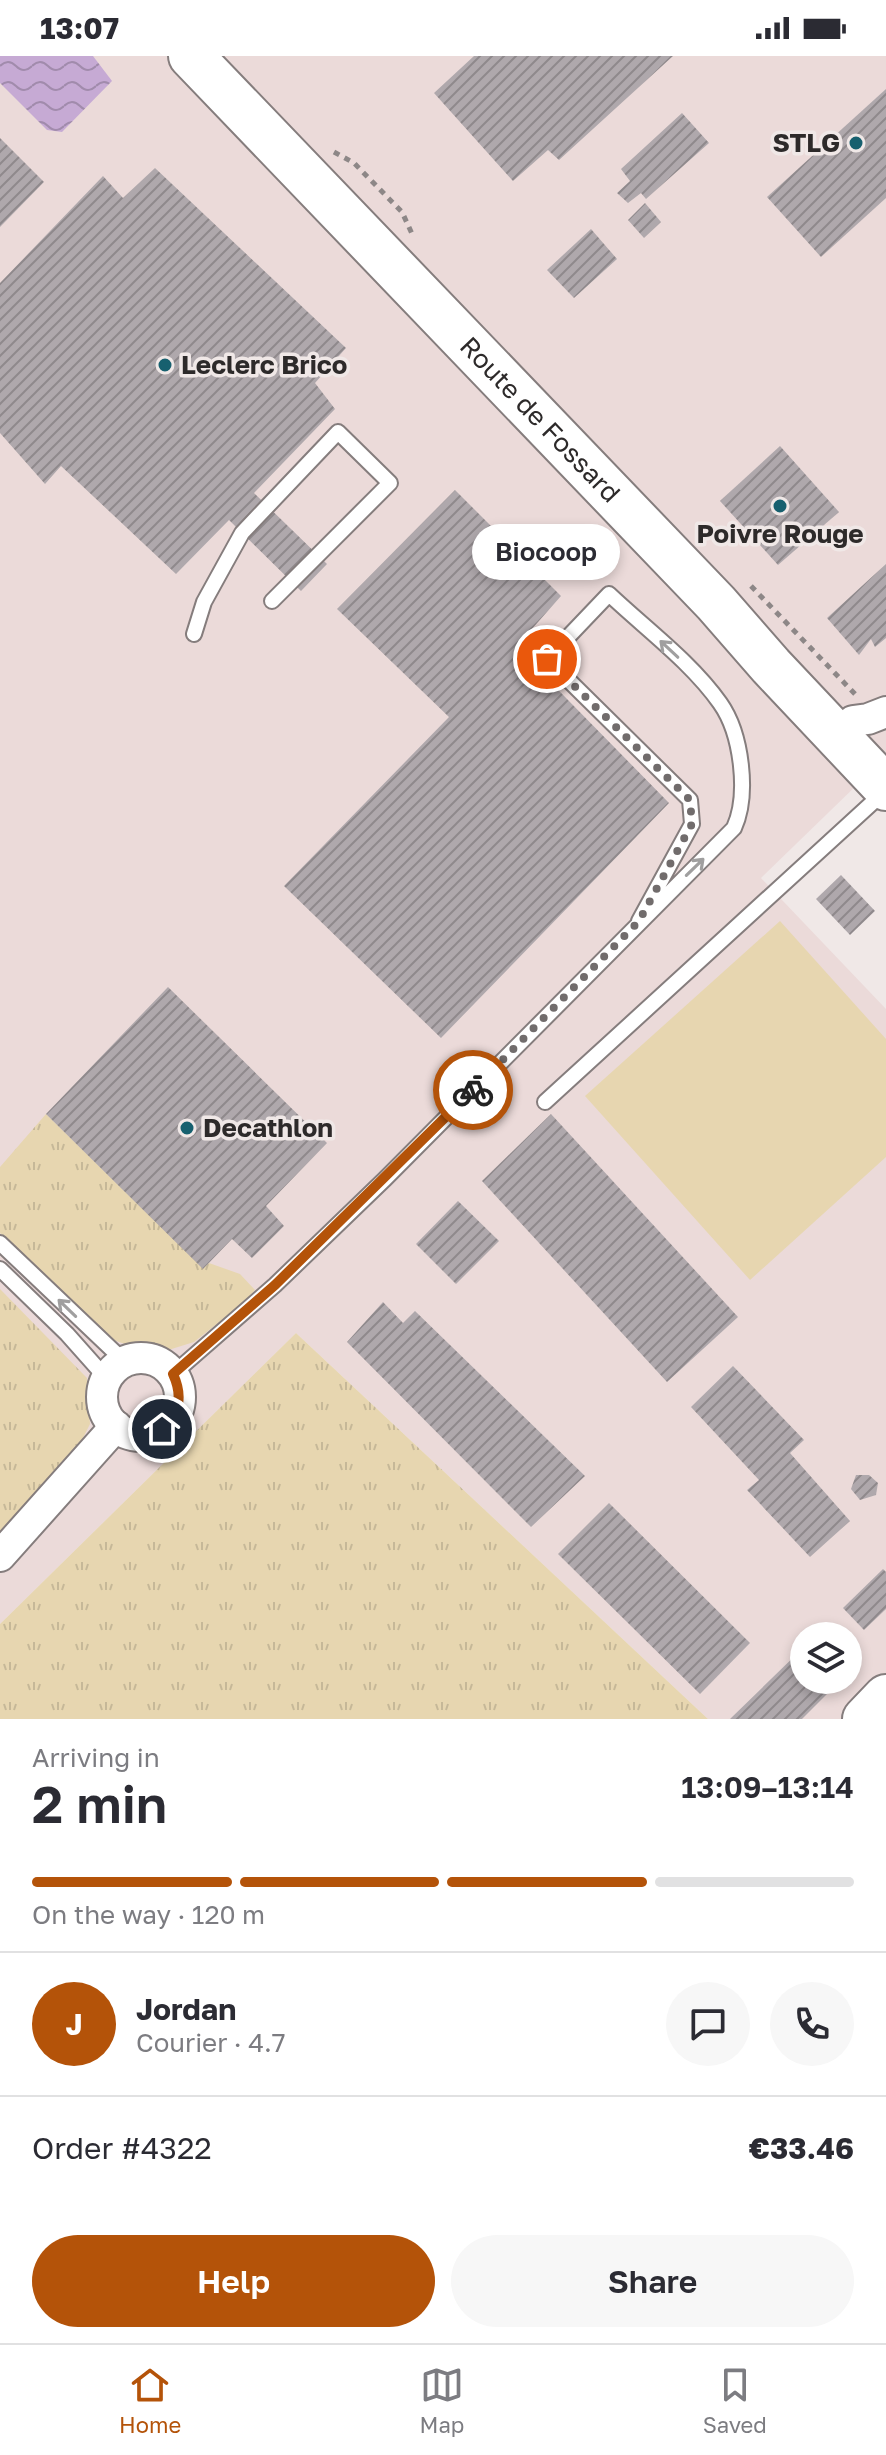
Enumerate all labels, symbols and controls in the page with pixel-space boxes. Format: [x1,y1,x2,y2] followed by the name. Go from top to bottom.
[40,10,119,46] text: 13:07
[773,127,840,158] place label: STLG
[847,134,865,152] marker: STLG
[454,330,627,508] street label: Route de Fossard
[181,349,347,380] place label: Leclerc Brico
[156,356,174,374] marker: Leclerc Brico
[771,497,789,515] marker: Poivre Rouge
[696,518,864,549] place label: Poivre Rouge
[473,523,621,579] callout: Biocoop
[495,536,597,567] text: Biocoop
[513,625,581,693] pin
[525,637,569,681] icon: bag
[659,640,679,659] one-way arrow
[685,857,705,876] one-way arrow
[433,1050,513,1130] courier
[451,1068,495,1112] icon: bike
[203,1112,333,1143] place label: Decathlon
[178,1119,196,1137] marker: Decathlon
[57,1299,77,1318] one-way arrow
[128,1395,196,1463] pin
[140,1407,184,1451] icon: home
[790,1622,862,1694] map controls
[790,1622,862,1694] button: layers
[32,1742,160,1773] text: Arriving in
[681,1769,854,1805] text: 13:09–13:14
[32,1772,167,1834] text: 2 min
[32,1899,265,1930] text: On the way · 120 m
[666,1982,750,2066] button: chat
[770,1982,854,2066] button: phone
[136,1991,236,2027] text: Jordan
[65,2006,83,2042] text: J
[136,2027,286,2058] text: Courier · 4.7
[32,2130,212,2166] text: Order #4322
[749,2130,854,2166] text: €33.46
[32,2235,435,2327] button: Help
[451,2235,854,2327] button: Share
[119,2363,181,2438] tab: Home
[420,2363,464,2438] tab: Map
[703,2363,767,2438] tab: Saved

